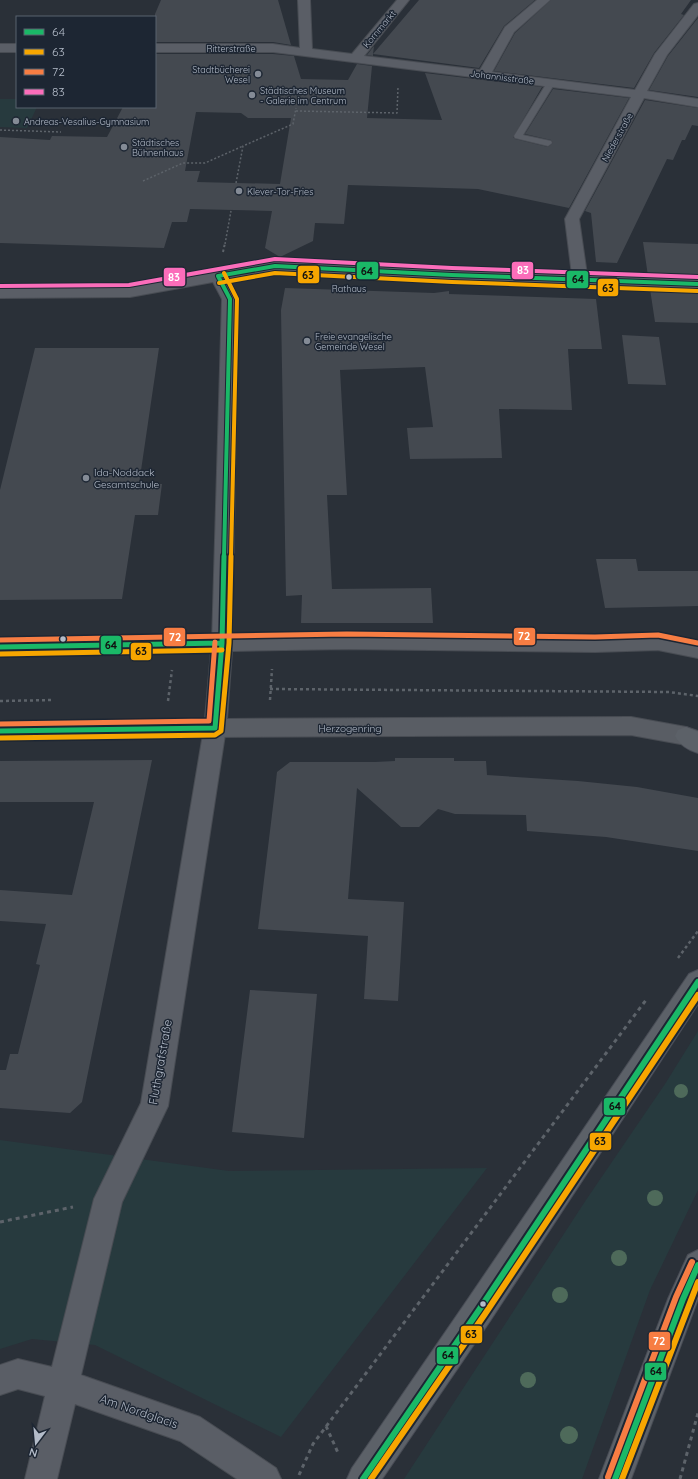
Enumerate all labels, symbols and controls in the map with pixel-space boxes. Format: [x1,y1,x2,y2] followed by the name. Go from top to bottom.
[360,8,398,50] street label: Kornmarkt
[16,16,156,108] legend
[52,24,65,39] text: 64
[206,43,256,54] street label: Ritterstraße
[52,44,65,59] text: 63
[52,64,65,79] text: 72
[192,64,250,85] place label: Stadtbücherei Wesel
[469,68,535,86] street label: Johannisstraße
[253,69,263,79] marker: Stadtbücherei Wesel
[52,84,65,99] text: 83
[260,85,346,106] place label: Städtisches Museum - Galerie im Centrum
[247,90,257,100] marker: Städtisches Museum - Galerie im Centrum
[599,111,635,163] street label: Niederstraße
[11,116,21,126] marker: Andreas-Vesalius-Gymnasium
[24,116,149,127] place label: Andreas-Vesalius-Gymnasium
[132,137,183,158] place label: Städtisches Bühnenhaus
[119,142,129,152] marker: Städtisches Bühnenhaus
[234,186,244,196] marker: Klever-Tor-Fries
[247,186,313,197] place label: Klever-Tor-Fries
[356,261,379,280] line badge: 64
[511,261,534,280] line badge: 83
[517,263,529,277] text: 83
[361,264,374,278] text: 64
[297,265,320,284] line badge: 63
[163,267,186,287] line badge: 83
[302,268,314,282] text: 63
[168,270,180,284] text: 83
[566,270,589,289] line badge: 64
[344,272,354,282] marker: Rathaus
[572,272,585,286] text: 64
[597,278,619,297] line badge: 63
[602,281,614,295] text: 63
[332,283,366,294] place label: Rathaus
[315,331,392,352] place label: Freie evangelische Gemeinde Wesel
[302,336,312,346] marker: Freie evangelische Gemeinde Wesel
[94,466,160,491] place label: Ida-Noddack Gesamtschule
[81,473,91,483] marker: Ida-Noddack Gesamtschule
[163,627,186,647] line badge: 72
[513,627,536,646] line badge: 72
[518,629,530,643] text: 72
[169,630,181,644] text: 72
[58,634,68,644] unlabelled marker
[100,635,122,655] line badge: 64
[105,638,118,652] text: 64
[130,642,152,661] line badge: 63
[135,644,147,658] text: 63
[319,722,381,735] street label: Herzogenring
[145,1018,175,1106] street label: Fluthgrafstraße
[603,1097,626,1116] line badge: 64
[609,1099,622,1113] text: 64
[589,1132,612,1151] line badge: 63
[594,1134,606,1148] text: 63
[478,1299,488,1309] unlabelled marker
[460,1325,483,1344] line badge: 63
[465,1327,477,1341] text: 63
[648,1331,671,1351] line badge: 72
[653,1334,665,1348] text: 72
[436,1346,459,1365] line badge: 64
[442,1348,455,1362] text: 64
[644,1362,667,1381] line badge: 64
[650,1364,663,1378] text: 64
[98,1391,180,1431] street label: Am Nordglacis
[16,1423,56,1463] north arrow
[27,1445,39,1460] text: N

